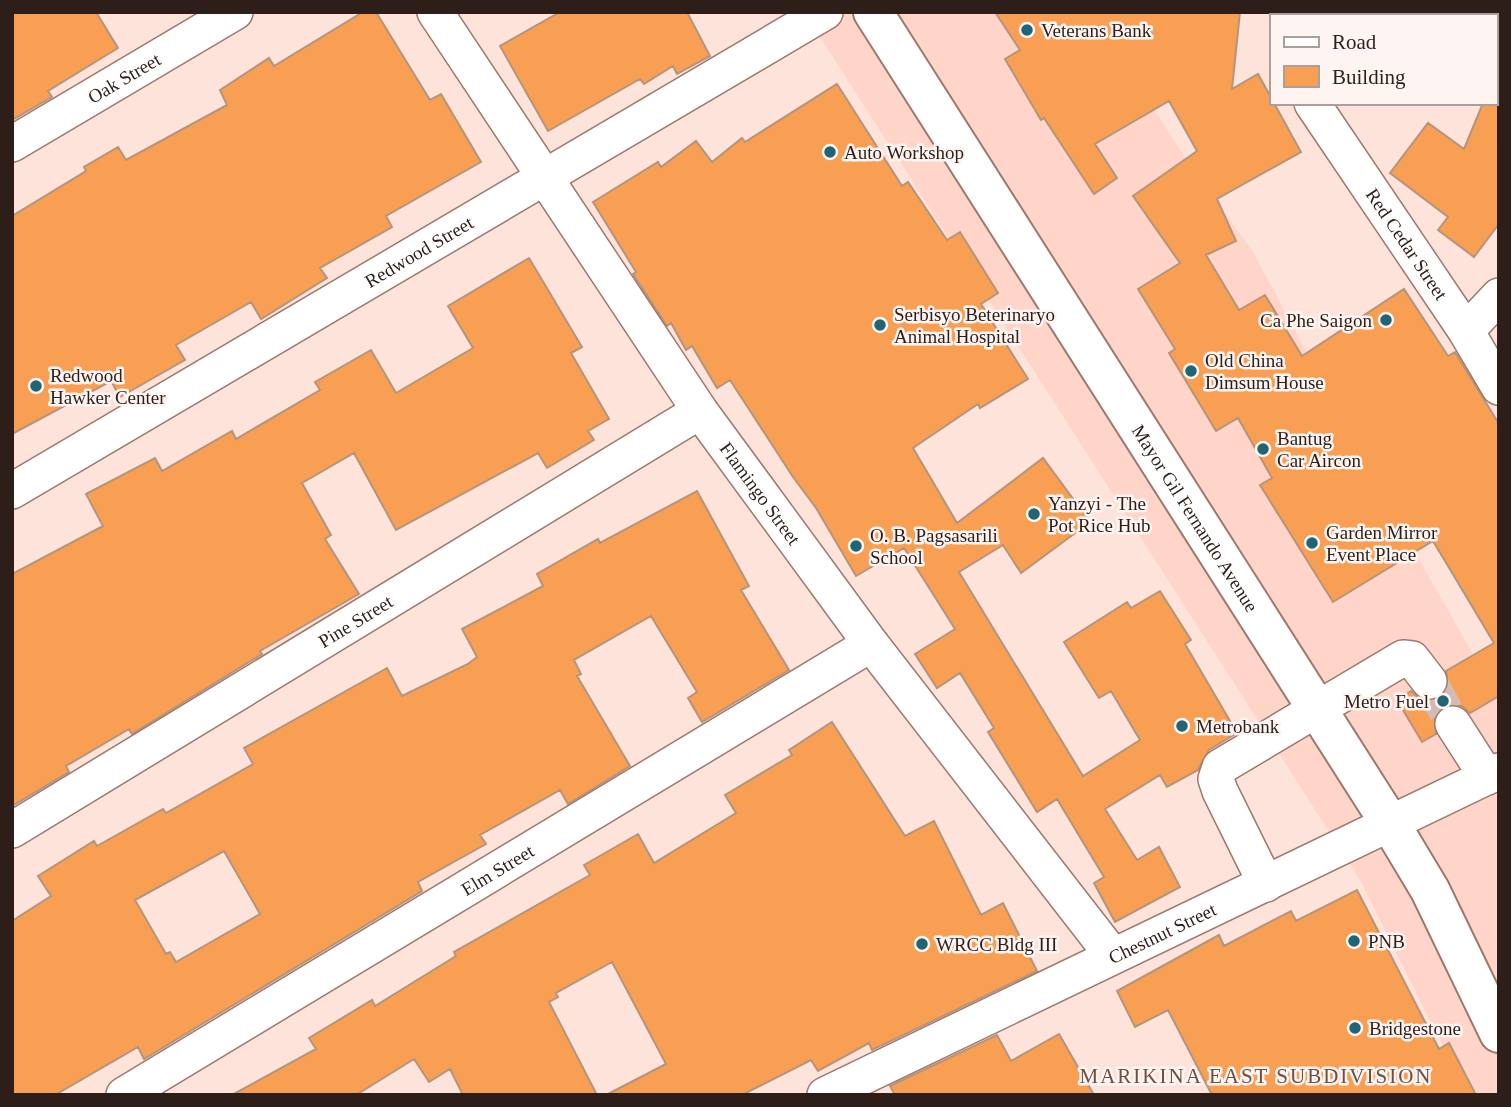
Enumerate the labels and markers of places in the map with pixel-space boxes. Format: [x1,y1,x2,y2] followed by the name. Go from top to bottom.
[1041,20,1152,41] place label: Veterans Bank
[1019,22,1035,38] marker: Veterans Bank
[844,142,964,163] place label: Auto Workshop
[822,144,838,160] marker: Auto Workshop
[894,304,1055,347] place label: Serbisyo Beterinaryo Animal Hospital
[1260,310,1372,331] place label: Ca Phe Saigon
[1378,312,1394,328] marker: Ca Phe Saigon
[872,317,888,333] marker: Serbisyo Beterinaryo Animal Hospital
[1205,350,1324,393] place label: Old China Dimsum House
[1183,363,1199,379] marker: Old China Dimsum House
[50,365,166,408] place label: Redwood Hawker Center
[28,378,44,394] marker: Redwood Hawker Center
[1277,428,1361,471] place label: Bantug Car Aircon
[1255,441,1271,457] marker: Bantug Car Aircon
[1048,493,1150,536] place label: Yanzyi - The Pot Rice Hub
[1026,506,1042,522] marker: Yanzyi - The Pot Rice Hub
[1326,522,1438,565] place label: Garden Mirror Event Place
[870,525,998,568] place label: O. B. Pagsasarili School
[1304,535,1320,551] marker: Garden Mirror Event Place
[848,538,864,554] marker: O. B. Pagsasarili School
[1344,691,1429,712] place label: Metro Fuel
[1435,693,1451,709] marker: Metro Fuel
[1196,716,1280,737] place label: Metrobank
[1174,718,1190,734] marker: Metrobank
[1368,931,1405,952] place label: PNB
[1346,933,1362,949] marker: PNB
[936,934,1057,955] place label: WRCC Bldg III
[914,936,930,952] marker: WRCC Bldg III
[1369,1018,1461,1039] place label: Bridgestone
[1347,1020,1363,1036] marker: Bridgestone

